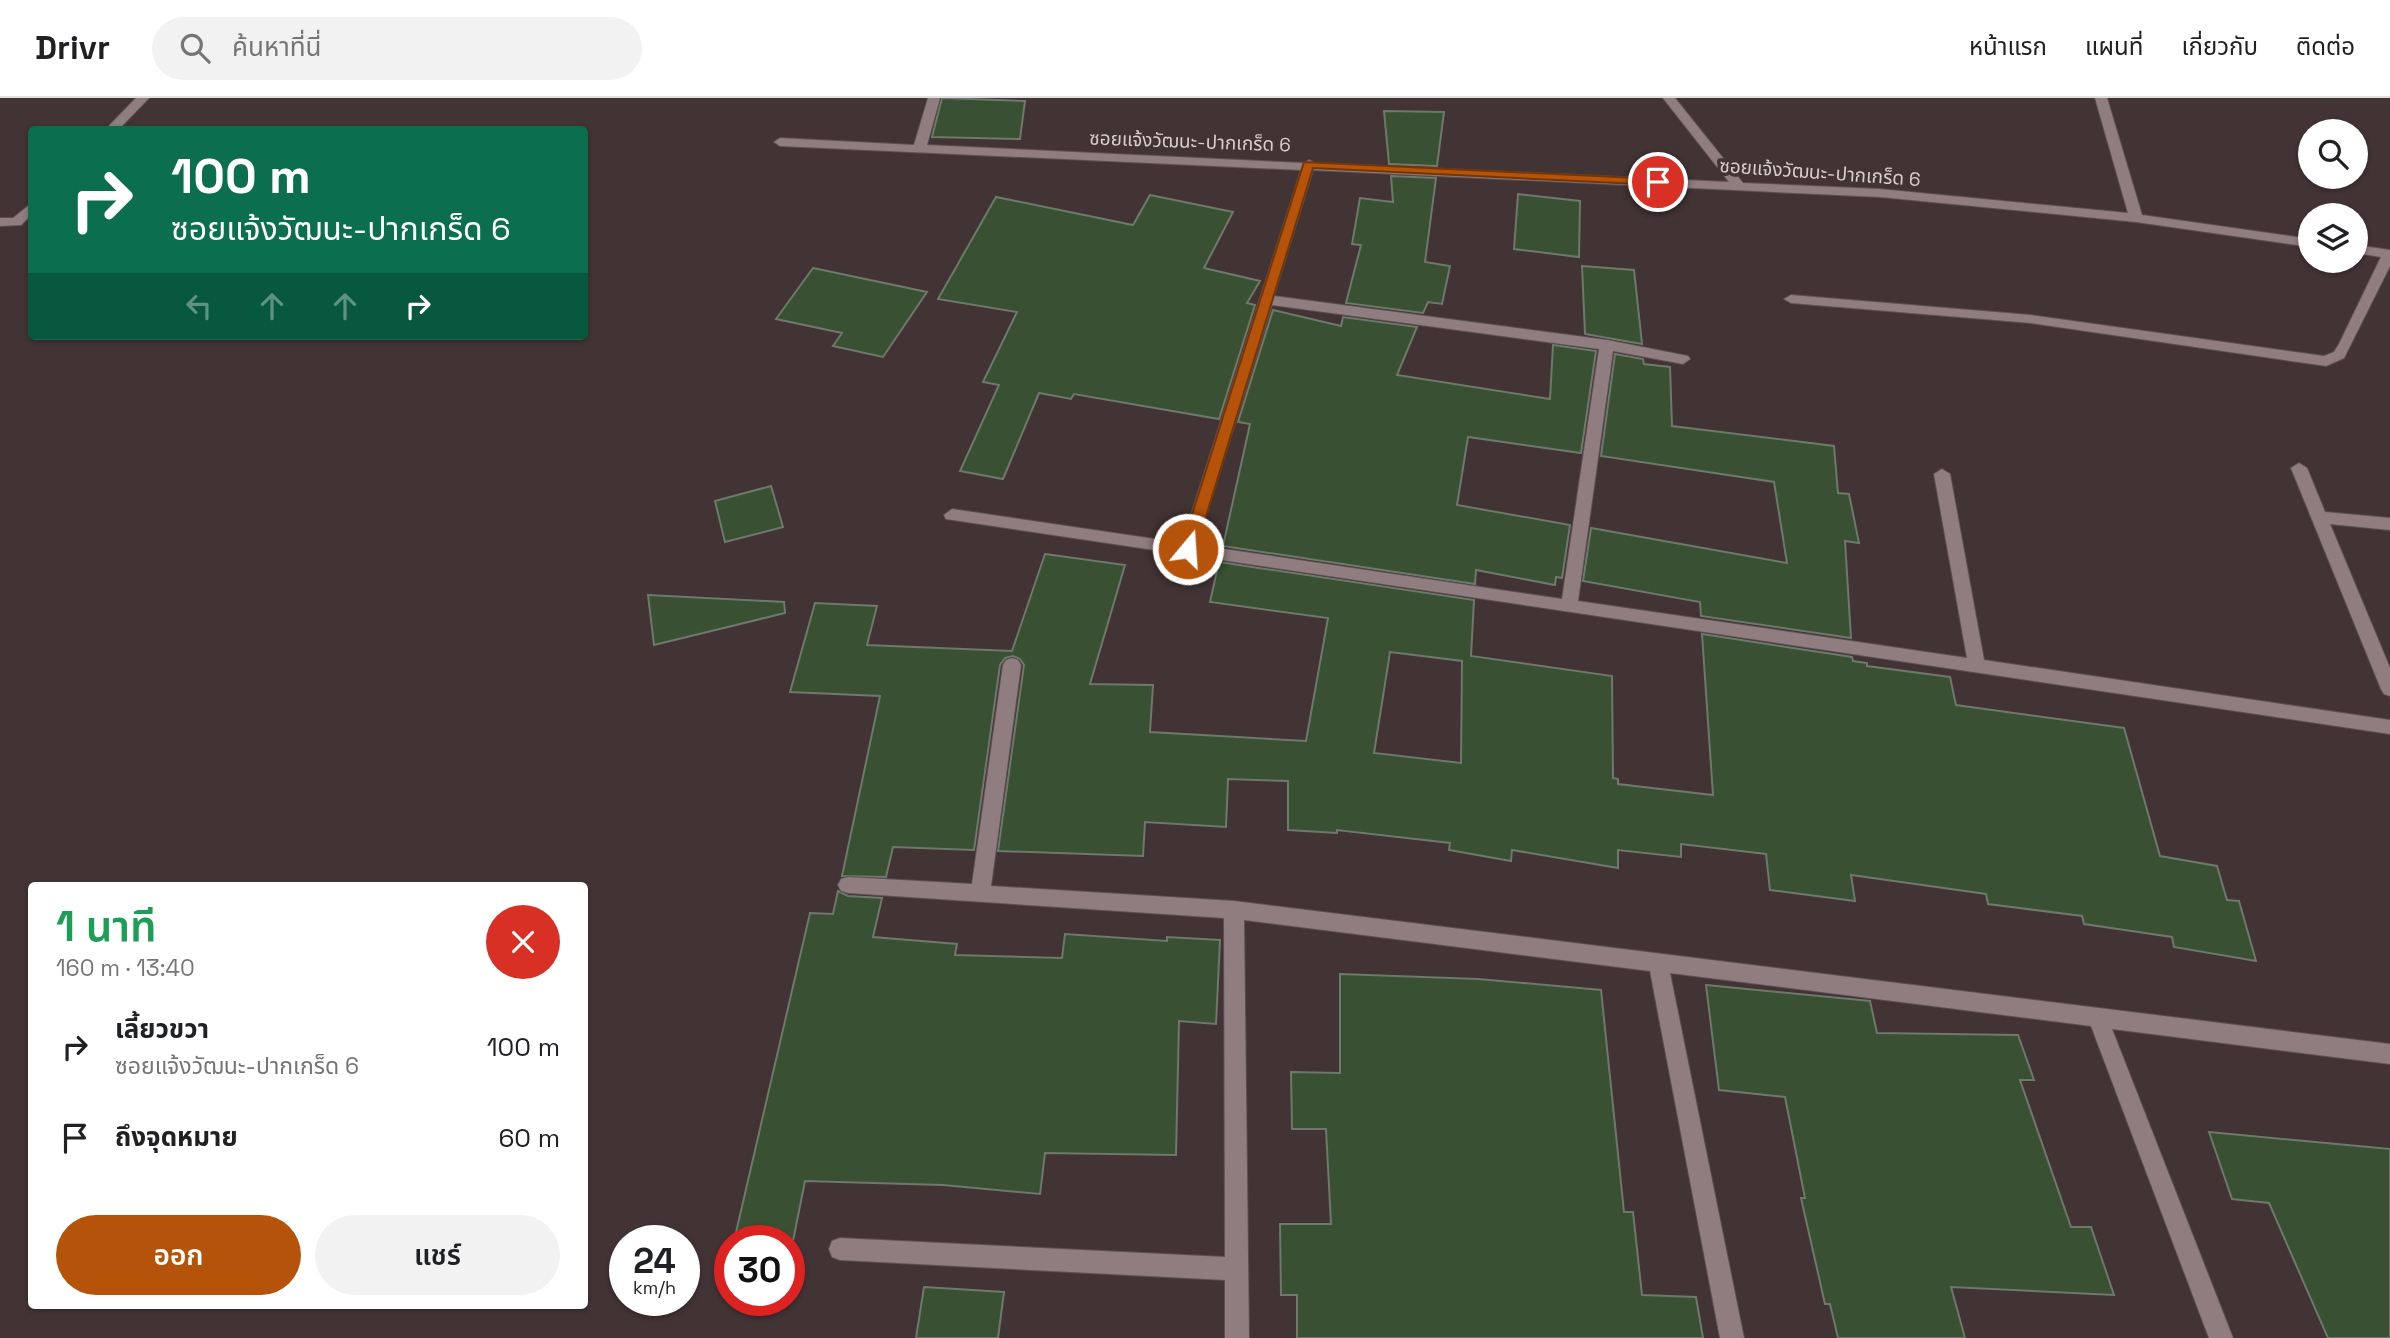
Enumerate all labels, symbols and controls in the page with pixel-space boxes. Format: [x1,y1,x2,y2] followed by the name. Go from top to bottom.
[152,17,642,80] search box
[35,27,110,69] text: Drivr
[176,29,214,67] icon: search
[232,30,321,64] text: ค้นหาที่นี่
[1969,31,2047,62] text: หน้าแรก
[2085,31,2143,62] text: แผนที่
[2181,31,2258,62] text: เกี่ยวกับ
[2296,31,2355,62] text: ติดต่อ
[2298,119,2368,273] map controls
[2298,119,2368,189] button: search
[1089,125,1291,158] street label: ซอยแจ้งวัฒนะ-ปากเกร็ด 6
[171,145,311,207] text: 100 m
[1628,152,1688,212] pin
[1719,153,1921,192] street label: ซอยแจ้งวัฒนะ-ปากเกร็ด 6
[56,154,147,245] icon: right
[1639,163,1677,201] icon: arrive
[2298,203,2368,273] button: layers
[171,209,511,249] text: ซอยแจ้งวัฒนะ-ปากเกร็ด 6
[180,287,218,325] icon: left
[253,287,291,325] icon: ahead
[326,287,364,325] icon: ahead
[399,287,437,325] icon: right
[1151,512,1225,586] position arrow
[56,900,157,953] text: 1 นาที
[486,905,560,979] button: close
[56,953,195,983] text: 160 m · 13:40
[115,1012,209,1046] text: เลี้ยวขวา
[56,1028,94,1066] icon: right
[487,1030,560,1064] text: 100 m
[115,1051,359,1081] text: ซอยแจ้งวัฒนะ-ปากเกร็ด 6
[56,1119,94,1157] icon: arrive
[115,1120,238,1154] text: ถึงจุดหมาย
[498,1121,560,1155] text: 60 m
[56,1215,301,1295] button: ออก
[315,1215,560,1295] button: แชร์
[714,1225,805,1316] speed limit sign: 30
[633,1239,676,1283] text: 24
[633,1276,676,1299] text: km/h

